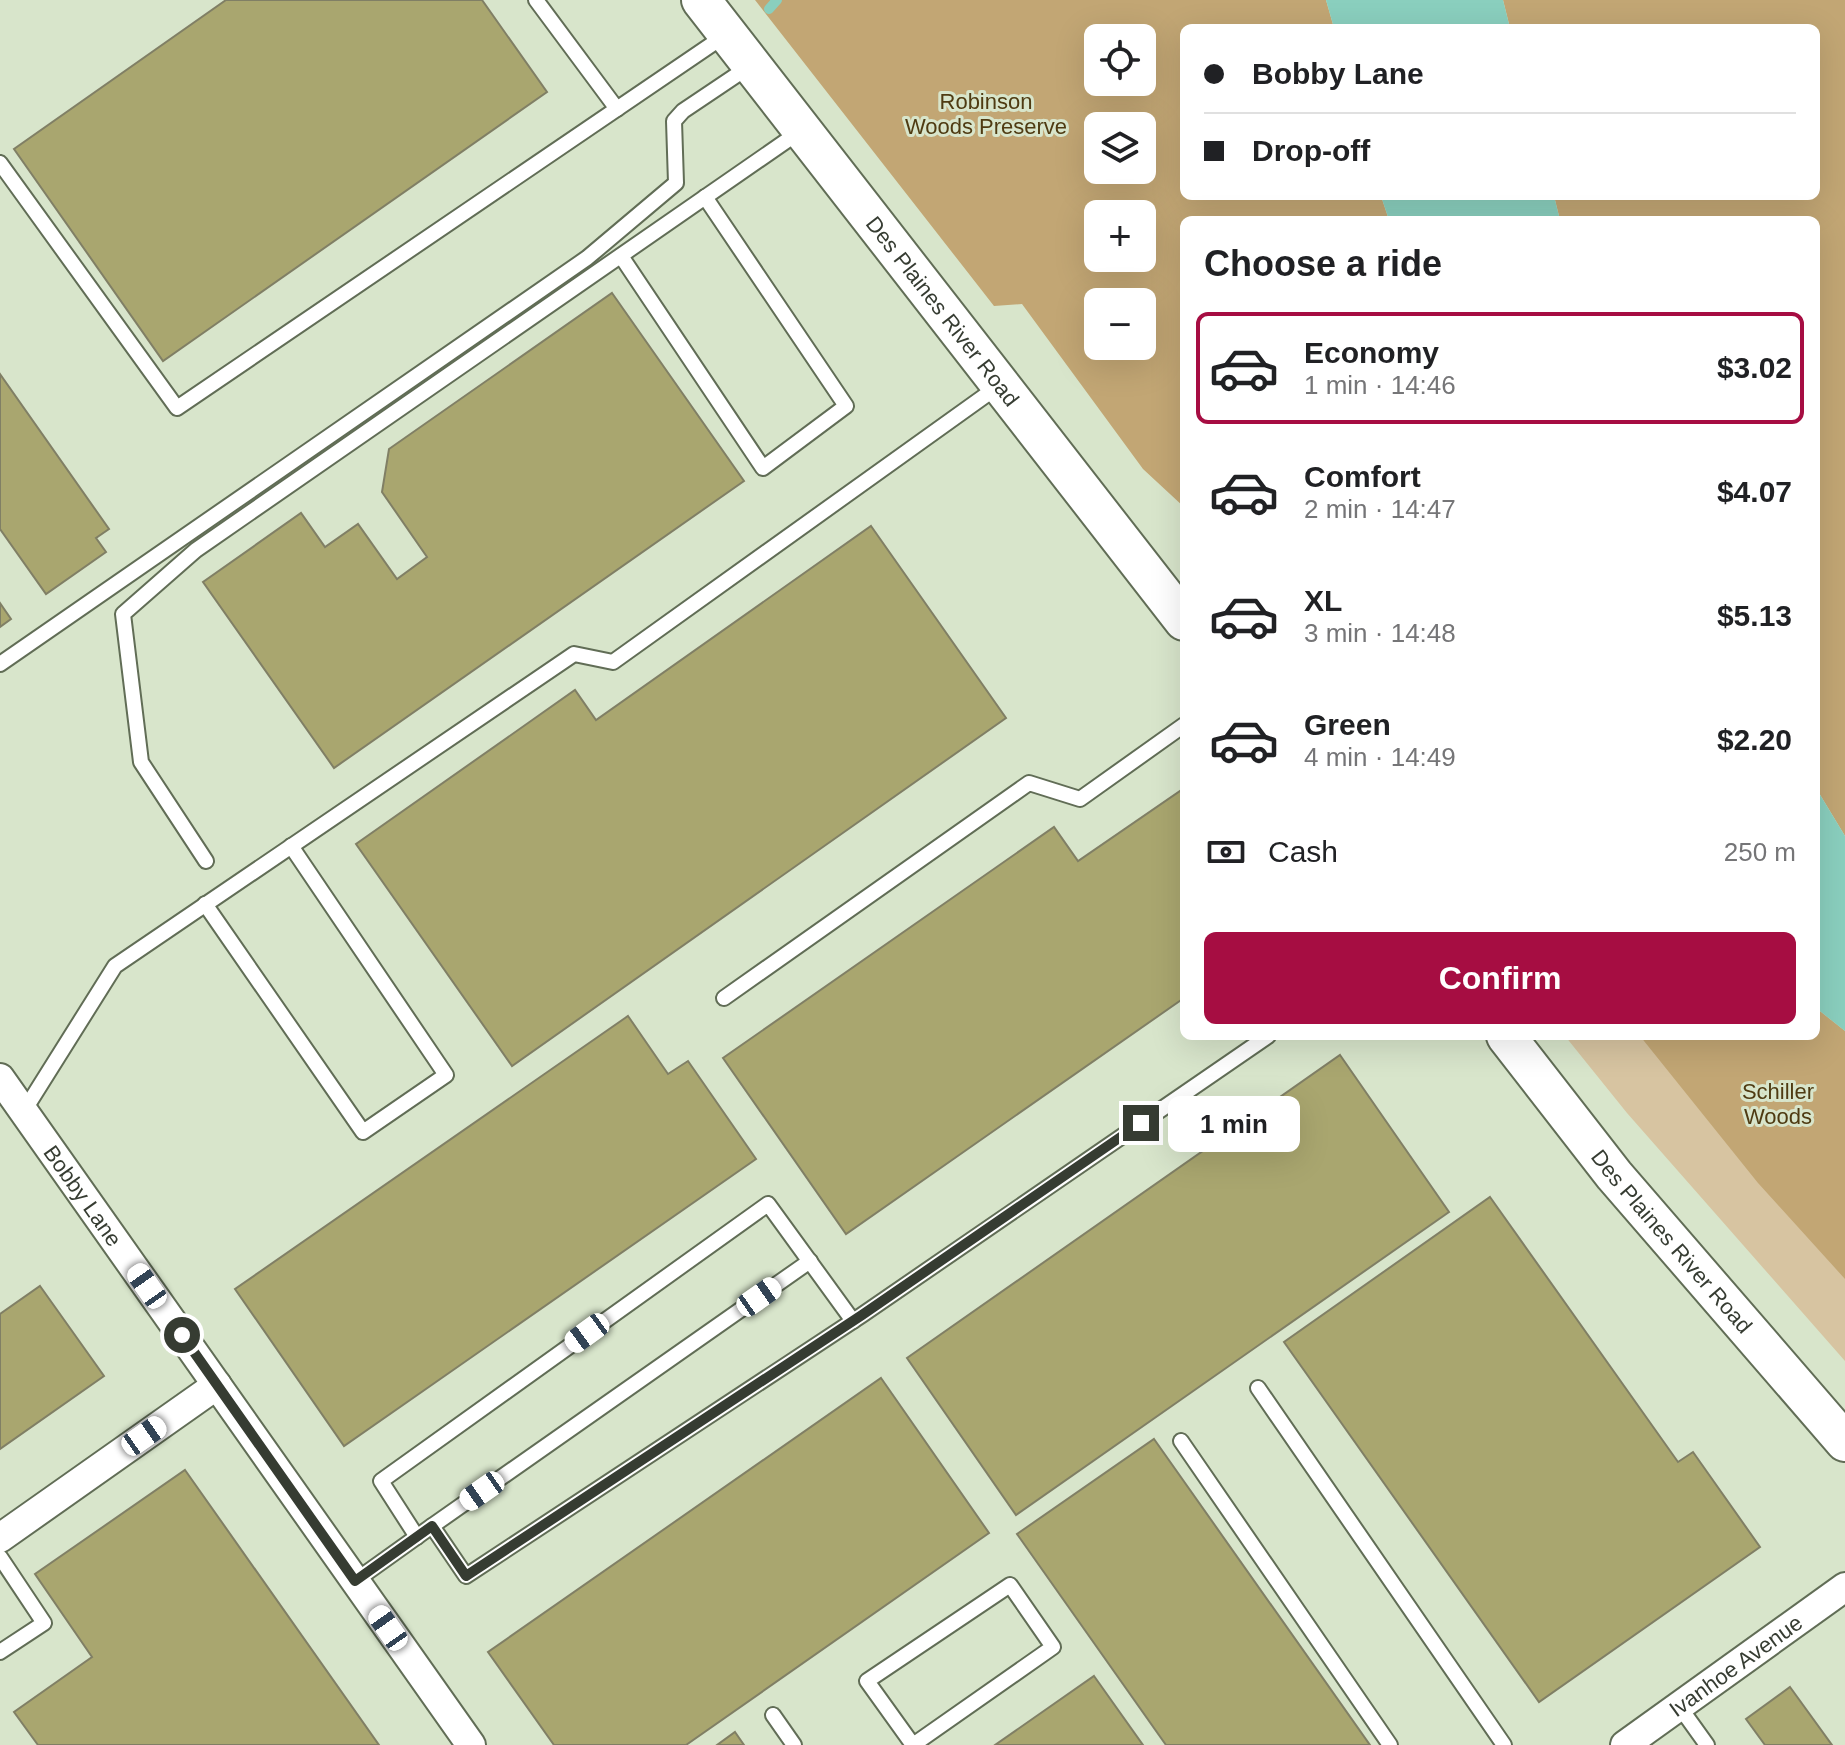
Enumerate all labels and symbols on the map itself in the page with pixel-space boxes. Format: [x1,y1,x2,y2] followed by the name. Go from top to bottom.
[905,89,1067,139] park label: Robinson Woods Preserve
[861,211,1024,411] street label: Des Plaines River Road
[1742,1079,1814,1129] park label: Schiller Woods
[1169,1095,1301,1151] callout: 1 min
[1123,1105,1159,1141] route end
[39,1141,127,1251] street label: Bobby Lane
[1586,1145,1757,1338] street label: Des Plaines River Road
[123,1259,171,1313] car
[732,1273,786,1321] car
[561,1309,613,1357] car
[164,1317,200,1353] route start
[117,1412,171,1460] car
[455,1467,509,1515] car
[364,1601,412,1655] car
[1664,1610,1807,1722] street label: Ivanhoe Avenue

